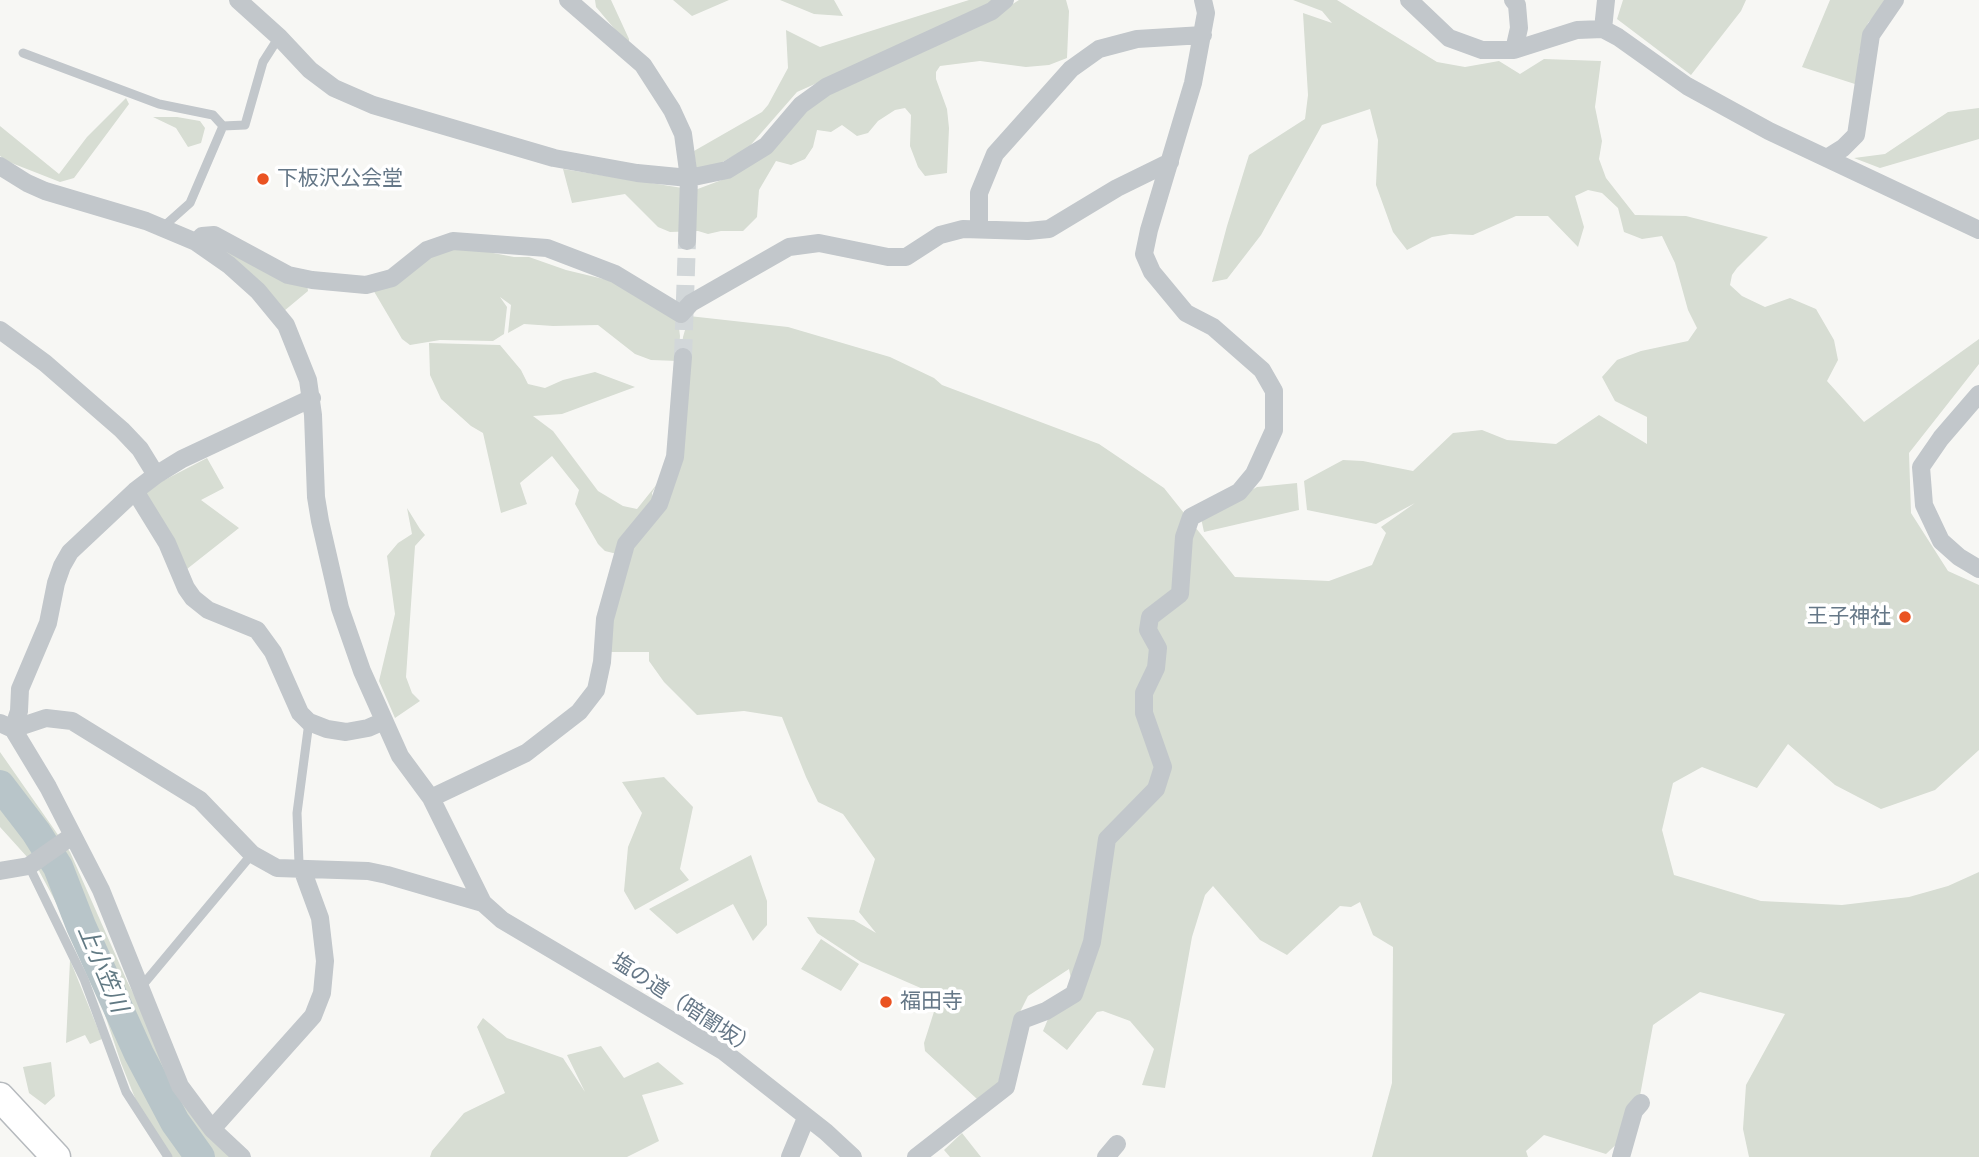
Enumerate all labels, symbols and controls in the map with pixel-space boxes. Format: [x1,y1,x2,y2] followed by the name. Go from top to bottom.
[277,166,403,192] place label: 下板沢公会堂
[255,171,271,187] marker: 下板沢公会堂
[1807,604,1891,630] place label: 王子神社
[1897,609,1913,625] marker: 王子神社
[71,921,133,1017] water label: 上小笠川
[607,949,761,1061] street label: 塩の道（暗闇坂）
[900,989,963,1015] place label: 福田寺
[878,994,894,1010] marker: 福田寺

